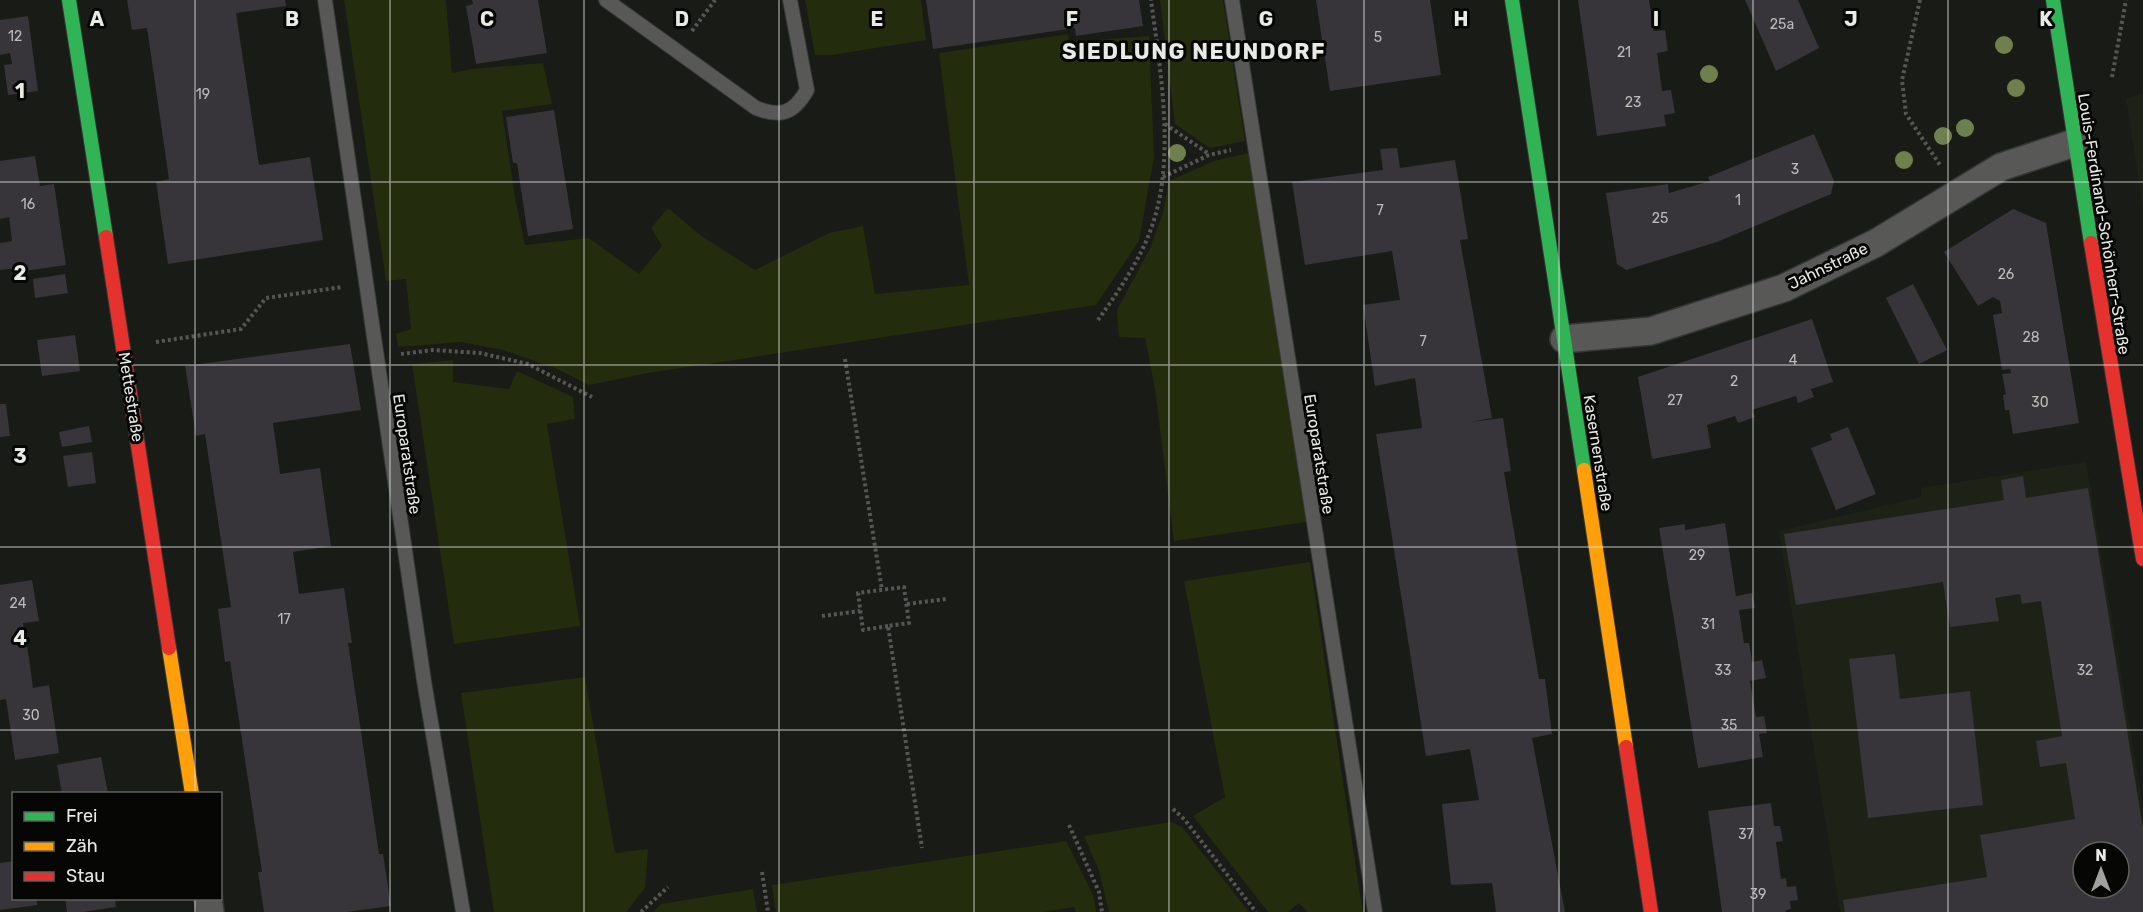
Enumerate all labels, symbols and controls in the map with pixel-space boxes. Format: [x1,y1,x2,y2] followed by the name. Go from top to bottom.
[90,7,105,31] text: A
[285,7,299,31] text: B
[480,7,494,31] text: C
[675,7,689,31] text: D
[871,7,883,31] text: E
[1066,7,1078,31] text: F
[1259,7,1273,31] text: G
[1454,7,1468,31] text: H
[1653,7,1659,31] text: I
[1844,7,1858,31] text: J
[2039,7,2053,31] text: K
[1770,16,1794,33] house number: 25a
[8,28,22,45] house number: 12
[1374,29,1382,46] house number: 5
[1062,38,1326,65] district label: SIEDLUNG NEUNDORF
[1617,44,1631,61] house number: 21
[15,79,25,103] text: 1
[196,86,210,103] house number: 19
[2074,92,2134,356] street label: Louis-Ferdinand-Schönherr-Straße
[1625,94,1641,111] house number: 23
[1791,161,1799,178] house number: 3
[1735,192,1741,209] house number: 1
[21,196,35,213] house number: 16
[1376,202,1384,219] house number: 7
[1652,210,1668,227] house number: 25
[1785,239,1871,293] street label: Jahnstraße
[14,261,27,285] text: 2
[1998,266,2014,283] house number: 26
[2022,329,2040,346] house number: 28
[1419,333,1427,350] house number: 7
[115,351,147,443] street label: Mettestraße
[1789,352,1798,369] house number: 4
[1730,373,1738,390] house number: 2
[1667,392,1683,409] house number: 27
[389,393,425,515] street label: Europaratstraße
[1300,393,1338,515] street label: Europaratstraße
[1579,394,1617,513] street label: Kasernenstraße
[2031,394,2049,411] house number: 30
[13,444,27,468] text: 3
[1689,547,1705,564] house number: 29
[10,595,27,612] house number: 24
[277,611,291,628] house number: 17
[1701,616,1715,633] house number: 31
[13,626,27,650] text: 4
[1715,662,1731,679] house number: 33
[2077,662,2093,679] house number: 32
[22,707,40,724] house number: 30
[1721,717,1737,734] house number: 35
[12,792,222,900] legend
[66,805,97,827] text: Frei
[1738,826,1754,843] house number: 37
[66,835,98,857] text: Zäh
[2071,840,2131,900] north arrow
[2095,846,2107,865] text: N
[66,865,105,887] text: Stau
[1750,886,1766,903] house number: 39

